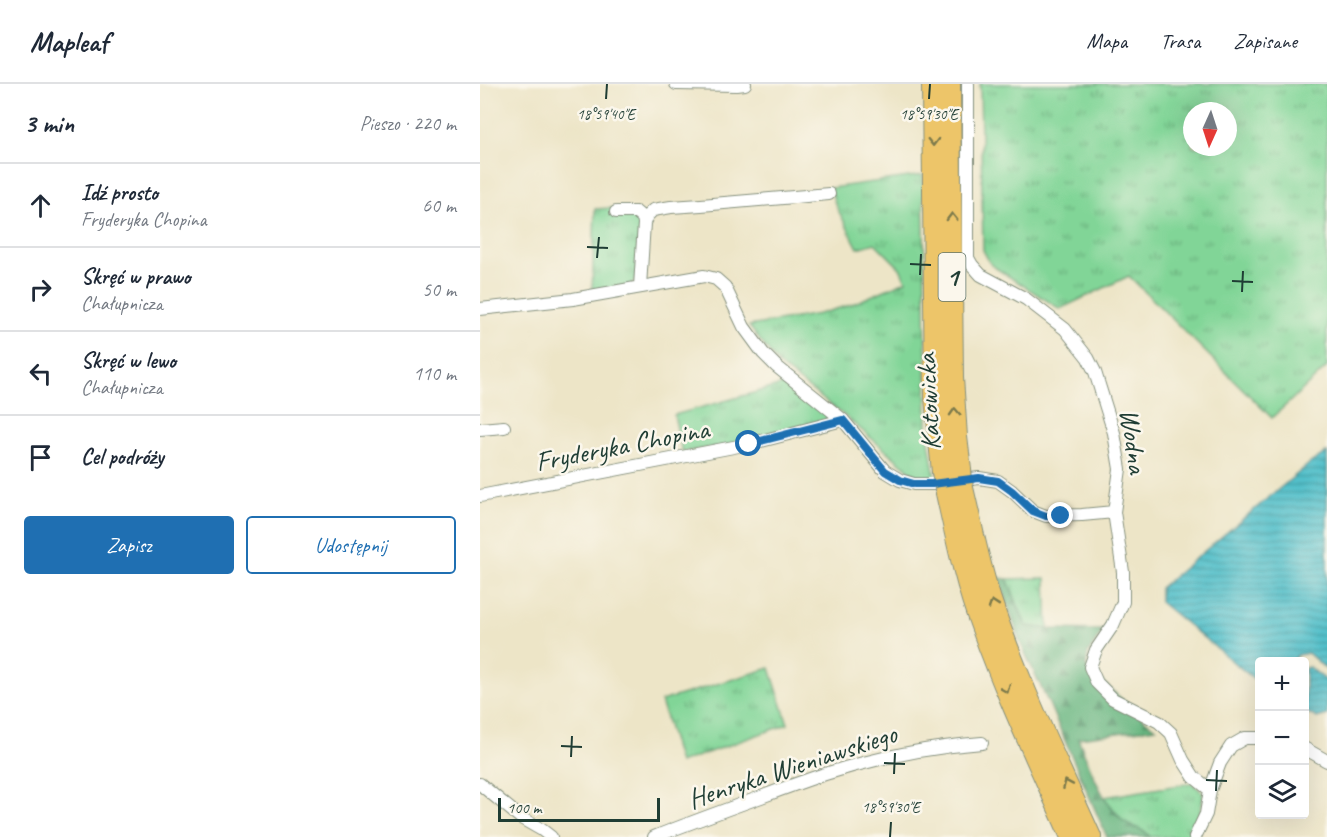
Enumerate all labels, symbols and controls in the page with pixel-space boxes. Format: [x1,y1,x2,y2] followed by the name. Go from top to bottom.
[30,24,108,59] text: Mapleaf
[1087,28,1127,54] text: Mapa
[1160,28,1200,54] text: Trasa
[1233,28,1297,54] text: Zapisane
[1183,102,1237,156] north arrow
[577,105,637,124] text: 18°59'40"E
[900,105,960,124] text: 18°59'30"E
[24,107,74,140] text: 3 min
[360,111,456,136] text: Pieszo · 220 m
[927,138,939,147] one-way arrow
[81,179,158,207] text: Idź prosto
[24,189,57,222] icon: ahead
[422,193,456,218] text: 60 m
[81,207,207,232] text: Fryderyka Chopina
[946,212,958,221] one-way arrow
[938,253,966,301] road number: 1
[81,263,190,291] text: Skręć w prawo
[24,273,57,306] icon: right
[422,277,456,302] text: 50 m
[81,291,163,316] text: Chałupnicza
[81,347,176,375] text: Skręć w lewo
[908,351,948,451] street label: Katowicka
[24,357,57,390] icon: left
[413,361,456,386] text: 110 m
[81,375,163,400] text: Chałupnicza
[1112,406,1156,477] street label: Wodna
[949,407,962,416] one-way arrow
[532,411,713,479] street label: Fryderyka Chopina
[735,430,761,456] route start
[24,441,57,474] icon: arrive
[81,443,164,471] text: Cel podróży
[1047,502,1073,528] route end
[24,516,234,574] button: Zapisz
[246,516,456,574] button: Udostępnij
[987,599,1000,609] one-way arrow
[1255,657,1309,819] map controls
[1255,657,1309,711] button: +
[999,682,1011,693] one-way arrow
[1255,711,1309,765] button: −
[683,715,903,816] street label: Henryka Wieniawskiego
[1255,765,1309,819] button: layers
[1063,779,1075,790] one-way arrow
[498,795,660,822] scale bar
[507,798,541,818] text: 100 m
[862,798,922,817] text: 18°59'30"E

